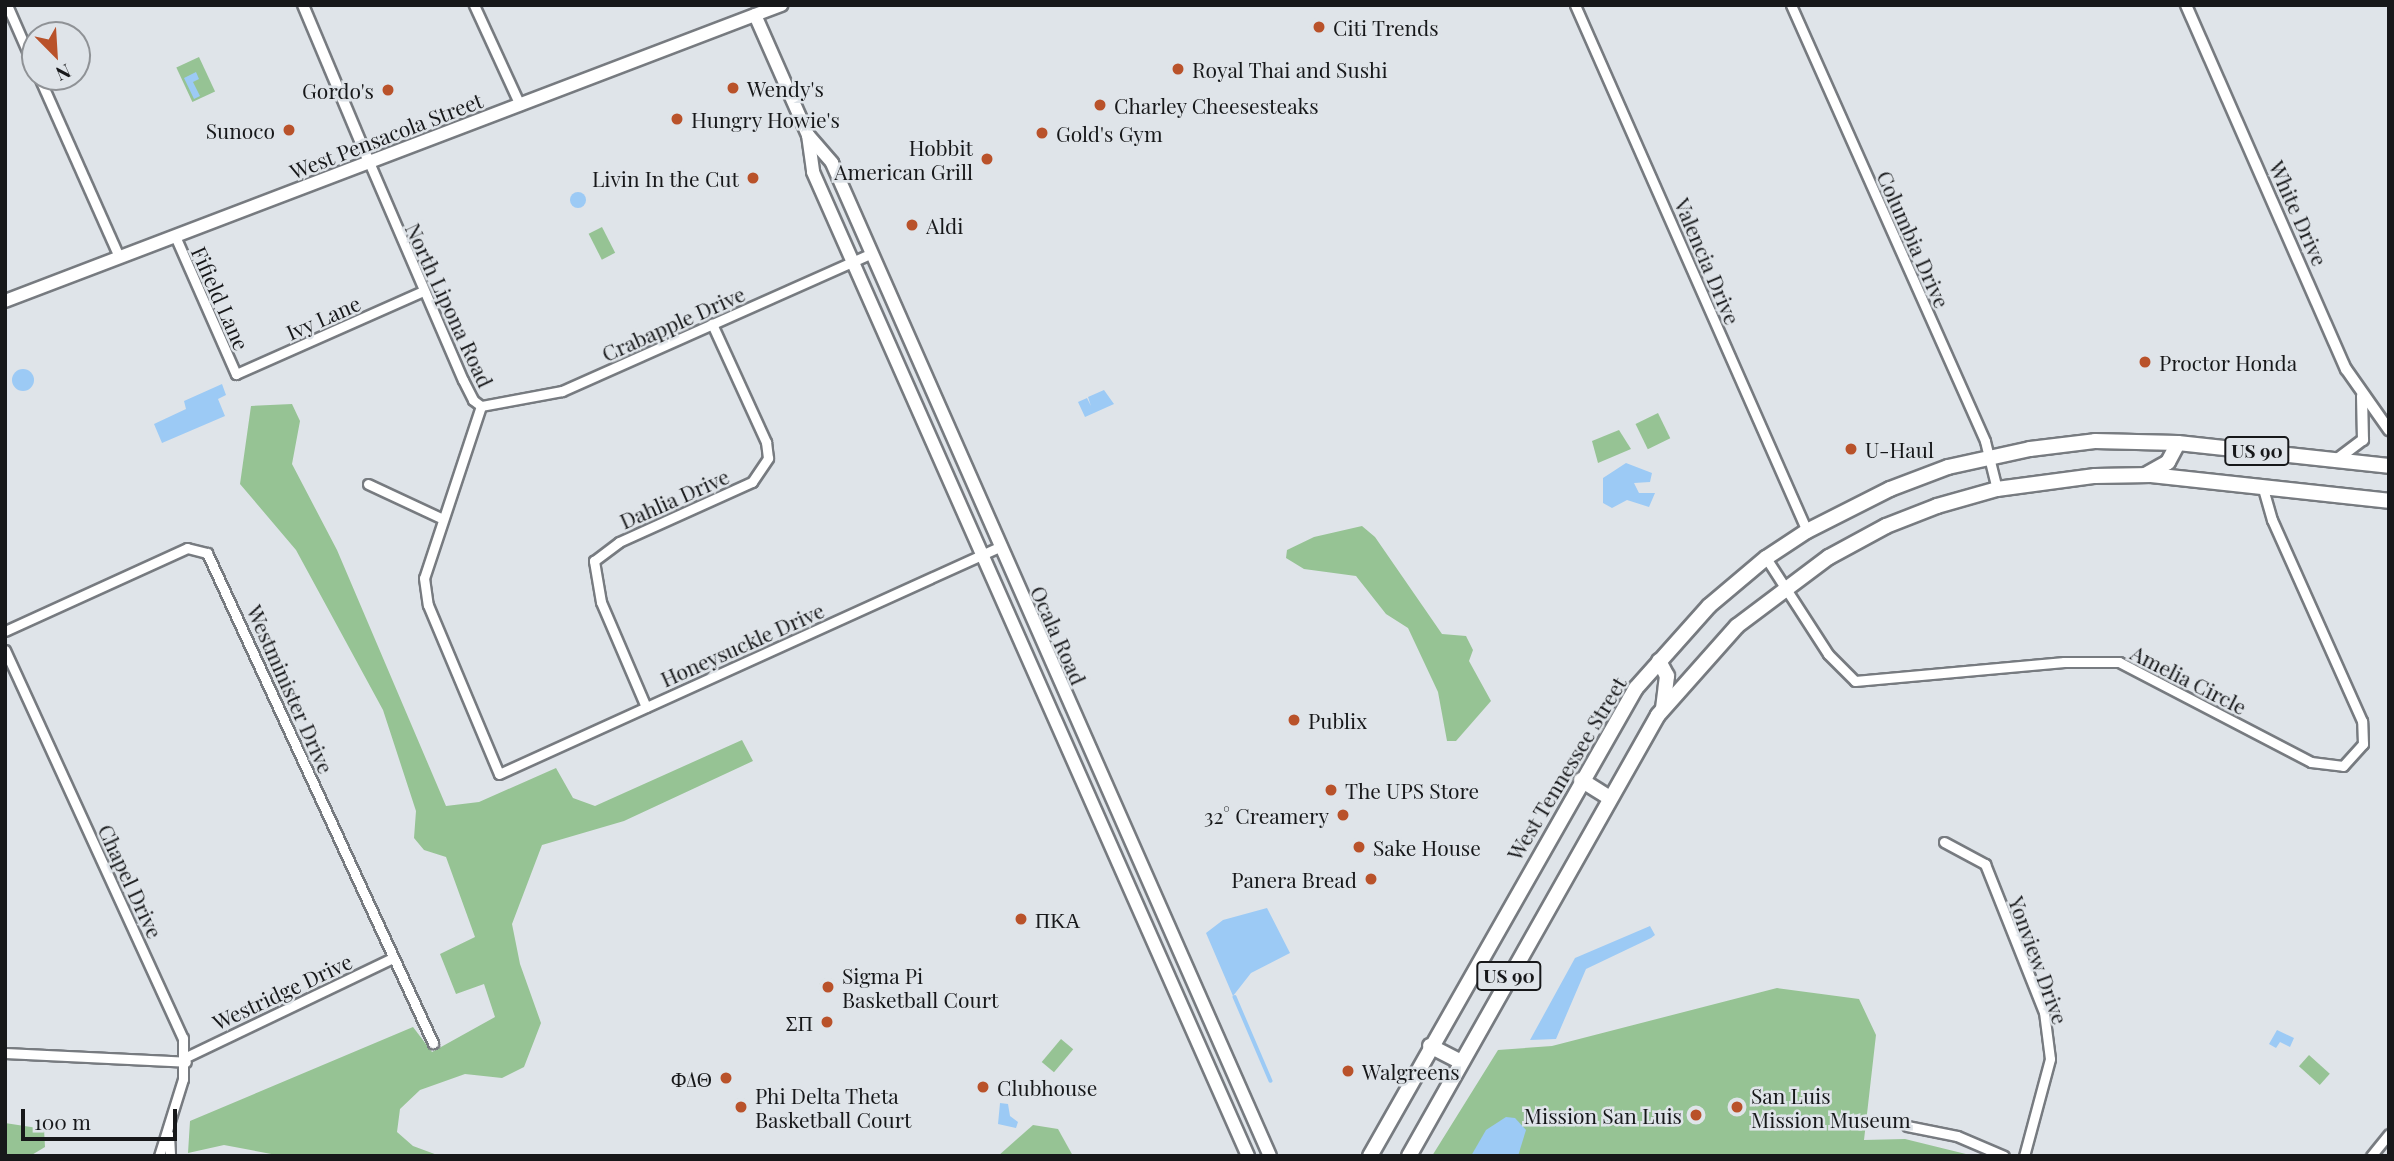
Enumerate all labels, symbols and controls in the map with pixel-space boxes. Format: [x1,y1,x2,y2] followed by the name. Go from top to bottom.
[1333,14,1439,40] place label: Citi Trends
[1311,19,1327,35] marker: Citi Trends
[21,21,91,91] north arrow
[1192,56,1388,82] place label: Royal Thai and Sushi
[52,59,75,88] text: N
[1170,61,1186,77] marker: Royal Thai and Sushi
[747,75,824,101] place label: Wendy's
[302,77,374,103] place label: Gordo's
[725,80,741,96] marker: Wendy's
[380,82,396,98] marker: Gordo's
[286,87,486,183] street label: West Pensacola Street
[1114,92,1319,118] place label: Charley Cheesesteaks
[1092,97,1108,113] marker: Charley Cheesesteaks
[691,106,840,132] place label: Hungry Howie's
[669,111,685,127] marker: Hungry Howie's
[206,117,275,143] place label: Sunoco
[1056,120,1163,146] place label: Gold's Gym
[281,122,297,138] marker: Sunoco
[1034,125,1050,141] marker: Gold's Gym
[834,134,973,184] place label: Hobbit American Grill
[979,151,995,167] marker: Hobbit American Grill
[2265,157,2333,269] street label: White Drive
[592,165,739,191] place label: Livin In the Cut
[1872,166,1956,312] street label: Columbia Drive
[745,170,761,186] marker: Livin In the Cut
[1670,194,1746,328] street label: Valencia Drive
[926,212,963,238] place label: Aldi
[904,217,920,233] marker: Aldi
[401,219,499,391] street label: North Lipona Road
[187,242,255,354] street label: Fifield Lane
[598,280,748,366] street label: Crabapple Drive
[282,289,364,345] street label: Ivy Lane
[2159,349,2298,375] place label: Proctor Honda
[2137,354,2153,370] marker: Proctor Honda
[1865,436,1934,462] place label: U-Haul
[2224,436,2290,466] road number: US 90
[1843,441,1859,457] marker: U-Haul
[615,463,733,533] street label: Dahlia Drive
[1026,582,1092,688] street label: Ocala Road
[656,597,828,691] street label: Honeysuckle Drive
[242,601,340,777] street label: Westminister Drive
[2127,639,2251,719] street label: Amelia Circle
[1501,671,1631,865] street label: West Tennessee Street
[1308,707,1367,733] place label: Publix
[1286,712,1302,728] marker: Publix
[1345,777,1479,803] place label: The UPS Store
[1323,782,1339,798] marker: The UPS Store
[1204,802,1329,828] place label: 32° Creamery
[1335,807,1351,823] marker: 32° Creamery
[94,820,168,942] street label: Chapel Drive
[1373,834,1481,860] place label: Sake House
[1351,839,1367,855] marker: Sake House
[1231,866,1357,892] place label: Panera Bread
[1363,871,1379,887] marker: Panera Bread
[2004,892,2074,1028] street label: Yonview Drive
[1035,906,1080,932] place label: ΠΚΑ
[1013,911,1029,927] marker: ΠΚΑ
[208,948,356,1034] street label: Westridge Drive
[1476,960,1542,992] road number: US 90
[842,962,998,1012] place label: Sigma Pi Basketball Court
[820,979,836,995] marker: Sigma Pi Basketball Court
[786,1009,813,1035] place label: ΣΠ
[819,1014,835,1030] marker: ΣΠ
[1362,1058,1460,1084] place label: Walgreens
[1340,1063,1356,1079] marker: Walgreens
[671,1065,712,1091] place label: ΦΔΘ
[718,1070,734,1086] marker: ΦΔΘ
[997,1074,1097,1100] place label: Clubhouse
[975,1079,991,1095] marker: Clubhouse
[755,1082,911,1132] place label: Phi Delta Theta Basketball Court
[1751,1082,1911,1132] place label: San Luis Mission Museum
[24,1094,180,1138] scale bar
[733,1099,749,1115] marker: Phi Delta Theta Basketball Court
[1729,1099,1745,1115] marker: San Luis Mission Museum
[1524,1102,1682,1128] place label: Mission San Luis
[34,1107,91,1135] text: 100 m
[1688,1107,1704,1123] marker: Mission San Luis

